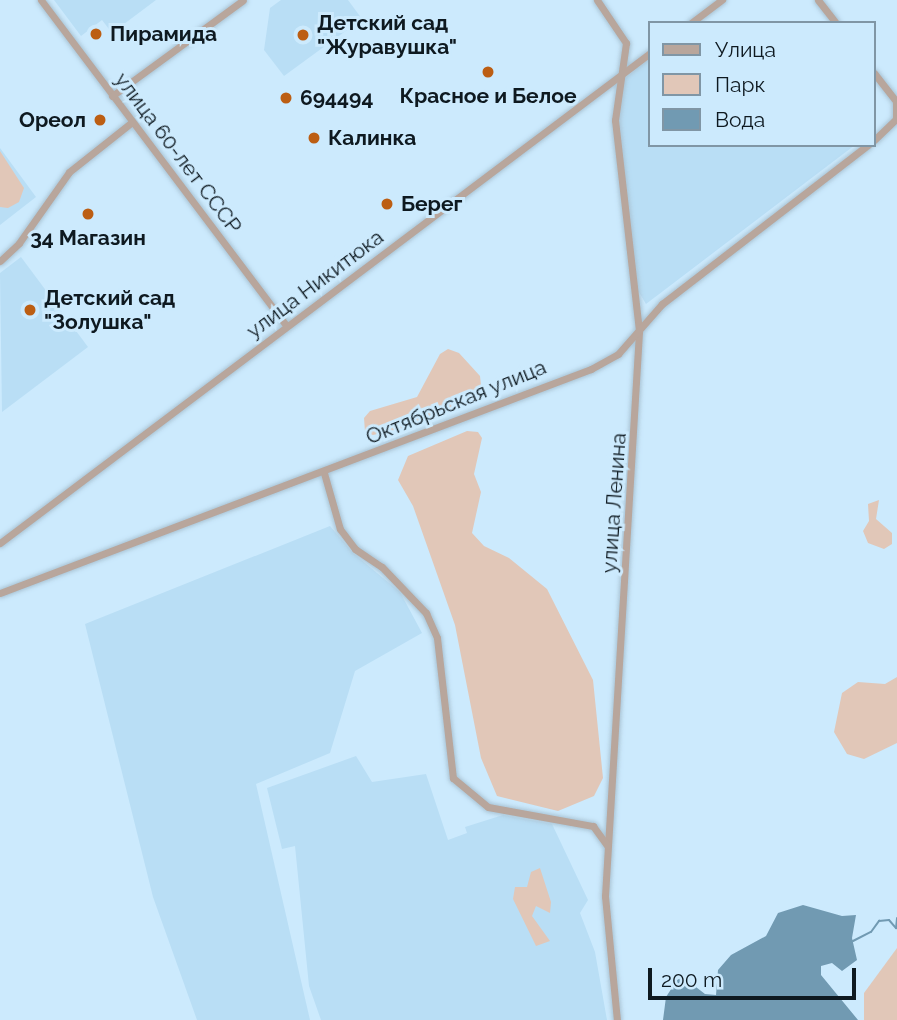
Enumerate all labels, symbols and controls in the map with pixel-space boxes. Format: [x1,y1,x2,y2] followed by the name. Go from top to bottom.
[317,10,457,60] place label: Детский сад "Журавушка"
[110,21,217,47] place label: Пирамида
[648,21,876,147] legend
[88,26,104,42] marker: Пирамида
[295,27,311,43] marker: Детский сад "Журавушка"
[715,37,776,62] text: Улица
[480,64,496,80] marker: Красное и Белое
[109,68,247,238] street label: улица 60-лет СССР
[715,72,765,97] text: Парк
[400,83,576,109] place label: Красное и Белое
[300,85,373,111] place label: 694494
[278,90,294,106] marker: 694494
[19,107,86,133] place label: Ореол
[715,107,765,132] text: Вода
[92,112,108,128] marker: Ореол
[328,125,416,151] place label: Калинка
[306,130,322,146] marker: Калинка
[401,191,462,217] place label: Берег
[379,196,395,212] marker: Берег
[80,206,96,222] marker: 34 Магазин
[242,224,388,344] street label: улица Никитюка
[30,225,146,251] place label: 34 Магазин
[44,285,175,335] place label: Детский сад "Золушка"
[22,302,38,318] marker: Детский сад "Золушка"
[362,354,550,450] street label: Октябрьская улица
[597,432,631,574] street label: улица Ленина
[652,954,860,998] scale bar
[661,967,722,992] text: 200 m

